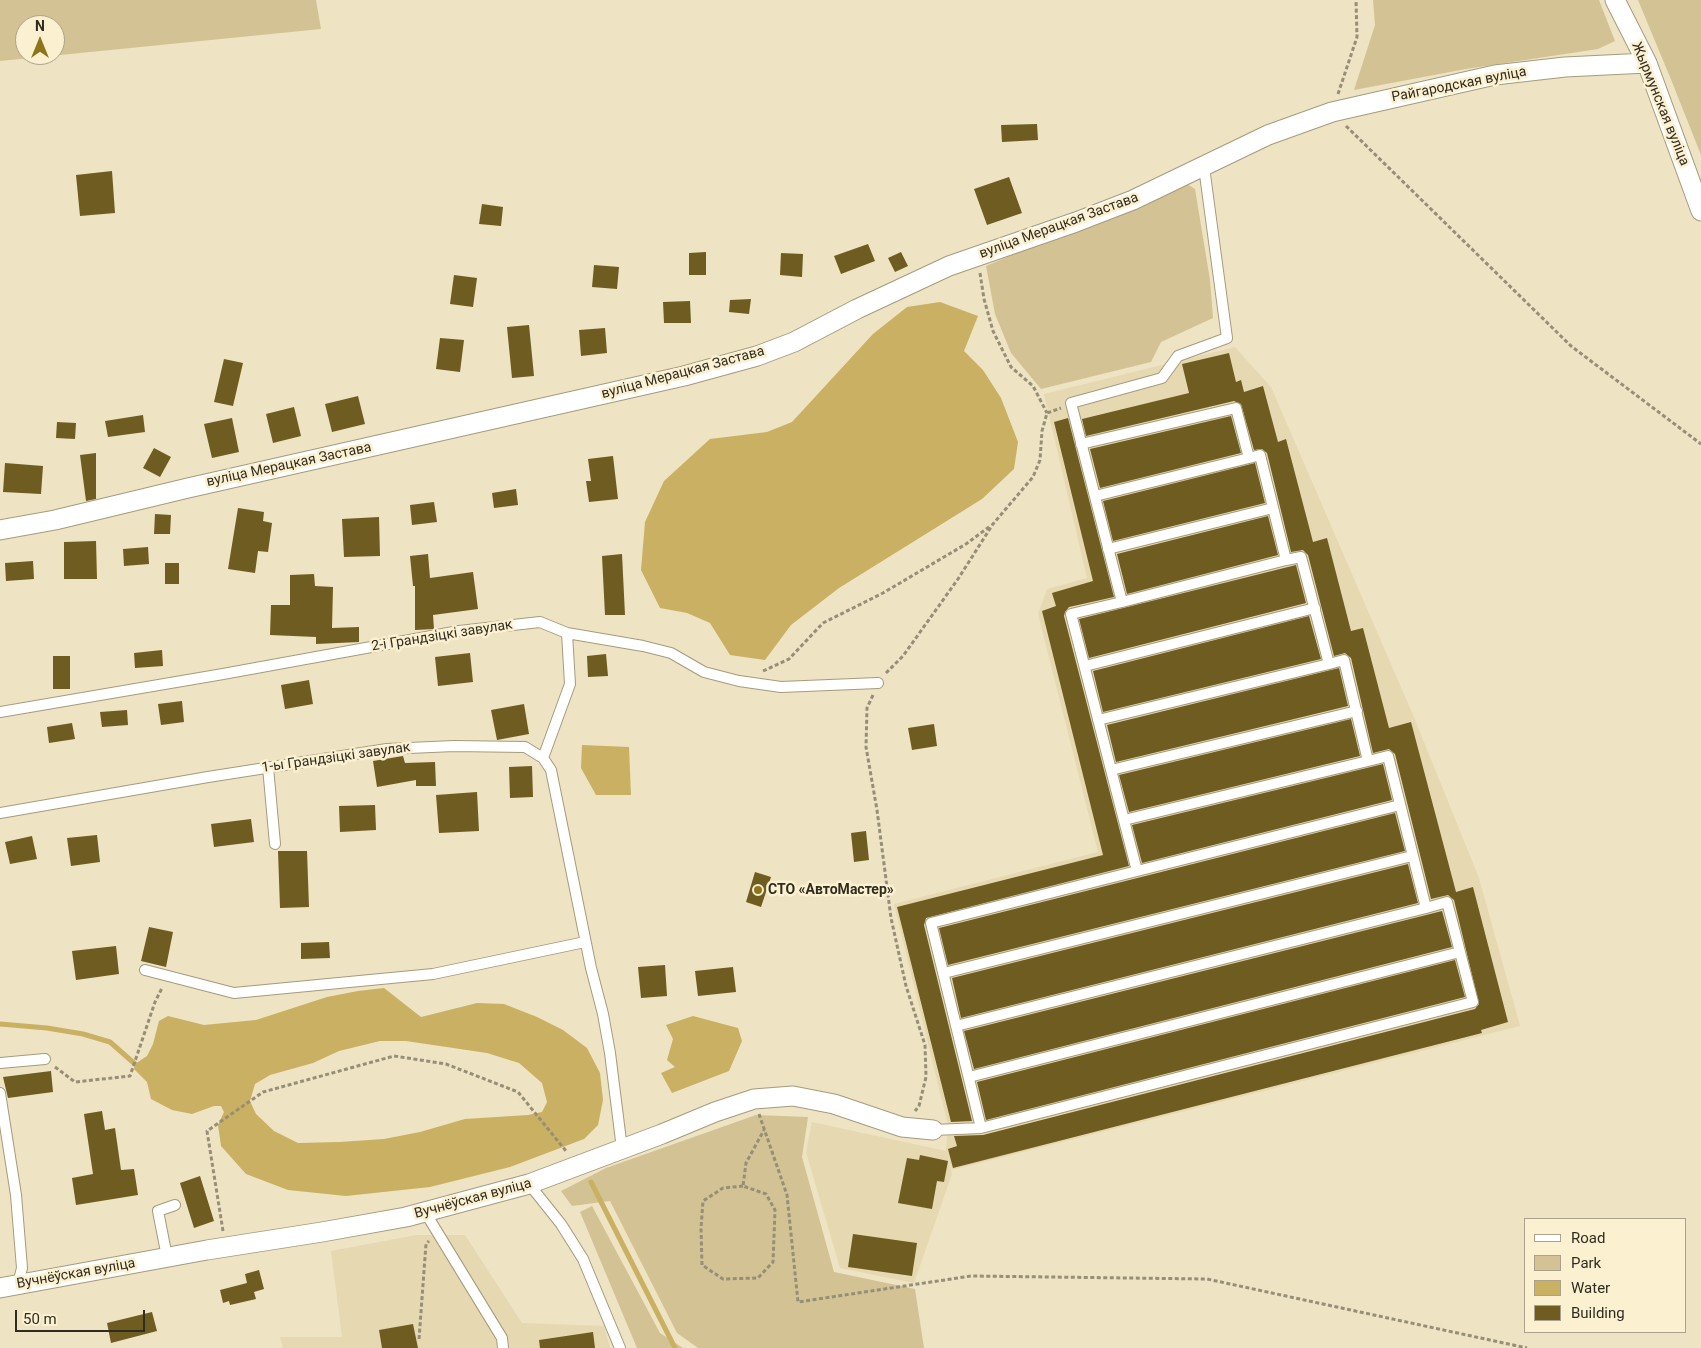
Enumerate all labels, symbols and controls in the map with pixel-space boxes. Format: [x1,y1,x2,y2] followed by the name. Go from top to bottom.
[15,15,65,65] north arrow
[35,18,45,34] text: N
[1628,40,1692,168] street label: Жырмунская вуліца
[1390,64,1528,106] street label: Райгародская вуліца
[977,189,1141,263] street label: вуліца Мерацкая Застава
[600,343,766,403] street label: вуліца Мерацкая Застава
[205,439,373,491] street label: вуліца Мерацкая Застава
[370,617,514,655] street label: 2-і Грандзіцкі завулак
[261,739,411,777] street label: 1-ы Грандзіцкі завулак
[768,882,894,898] place label: СТО «АвтоМастер»
[752,884,764,896] marker: СТО «АвтоМастер»
[413,1175,533,1223] street label: Вучнёўская вуліца
[1524,1218,1686,1333] legend
[1571,1229,1605,1247] text: Road
[1571,1254,1601,1272] text: Park
[15,1255,137,1293] street label: Вучнёўская вуліца
[1571,1279,1610,1297] text: Water
[18,1300,148,1332] scale bar
[1571,1304,1625,1322] text: Building
[23,1310,57,1328] text: 50 m

